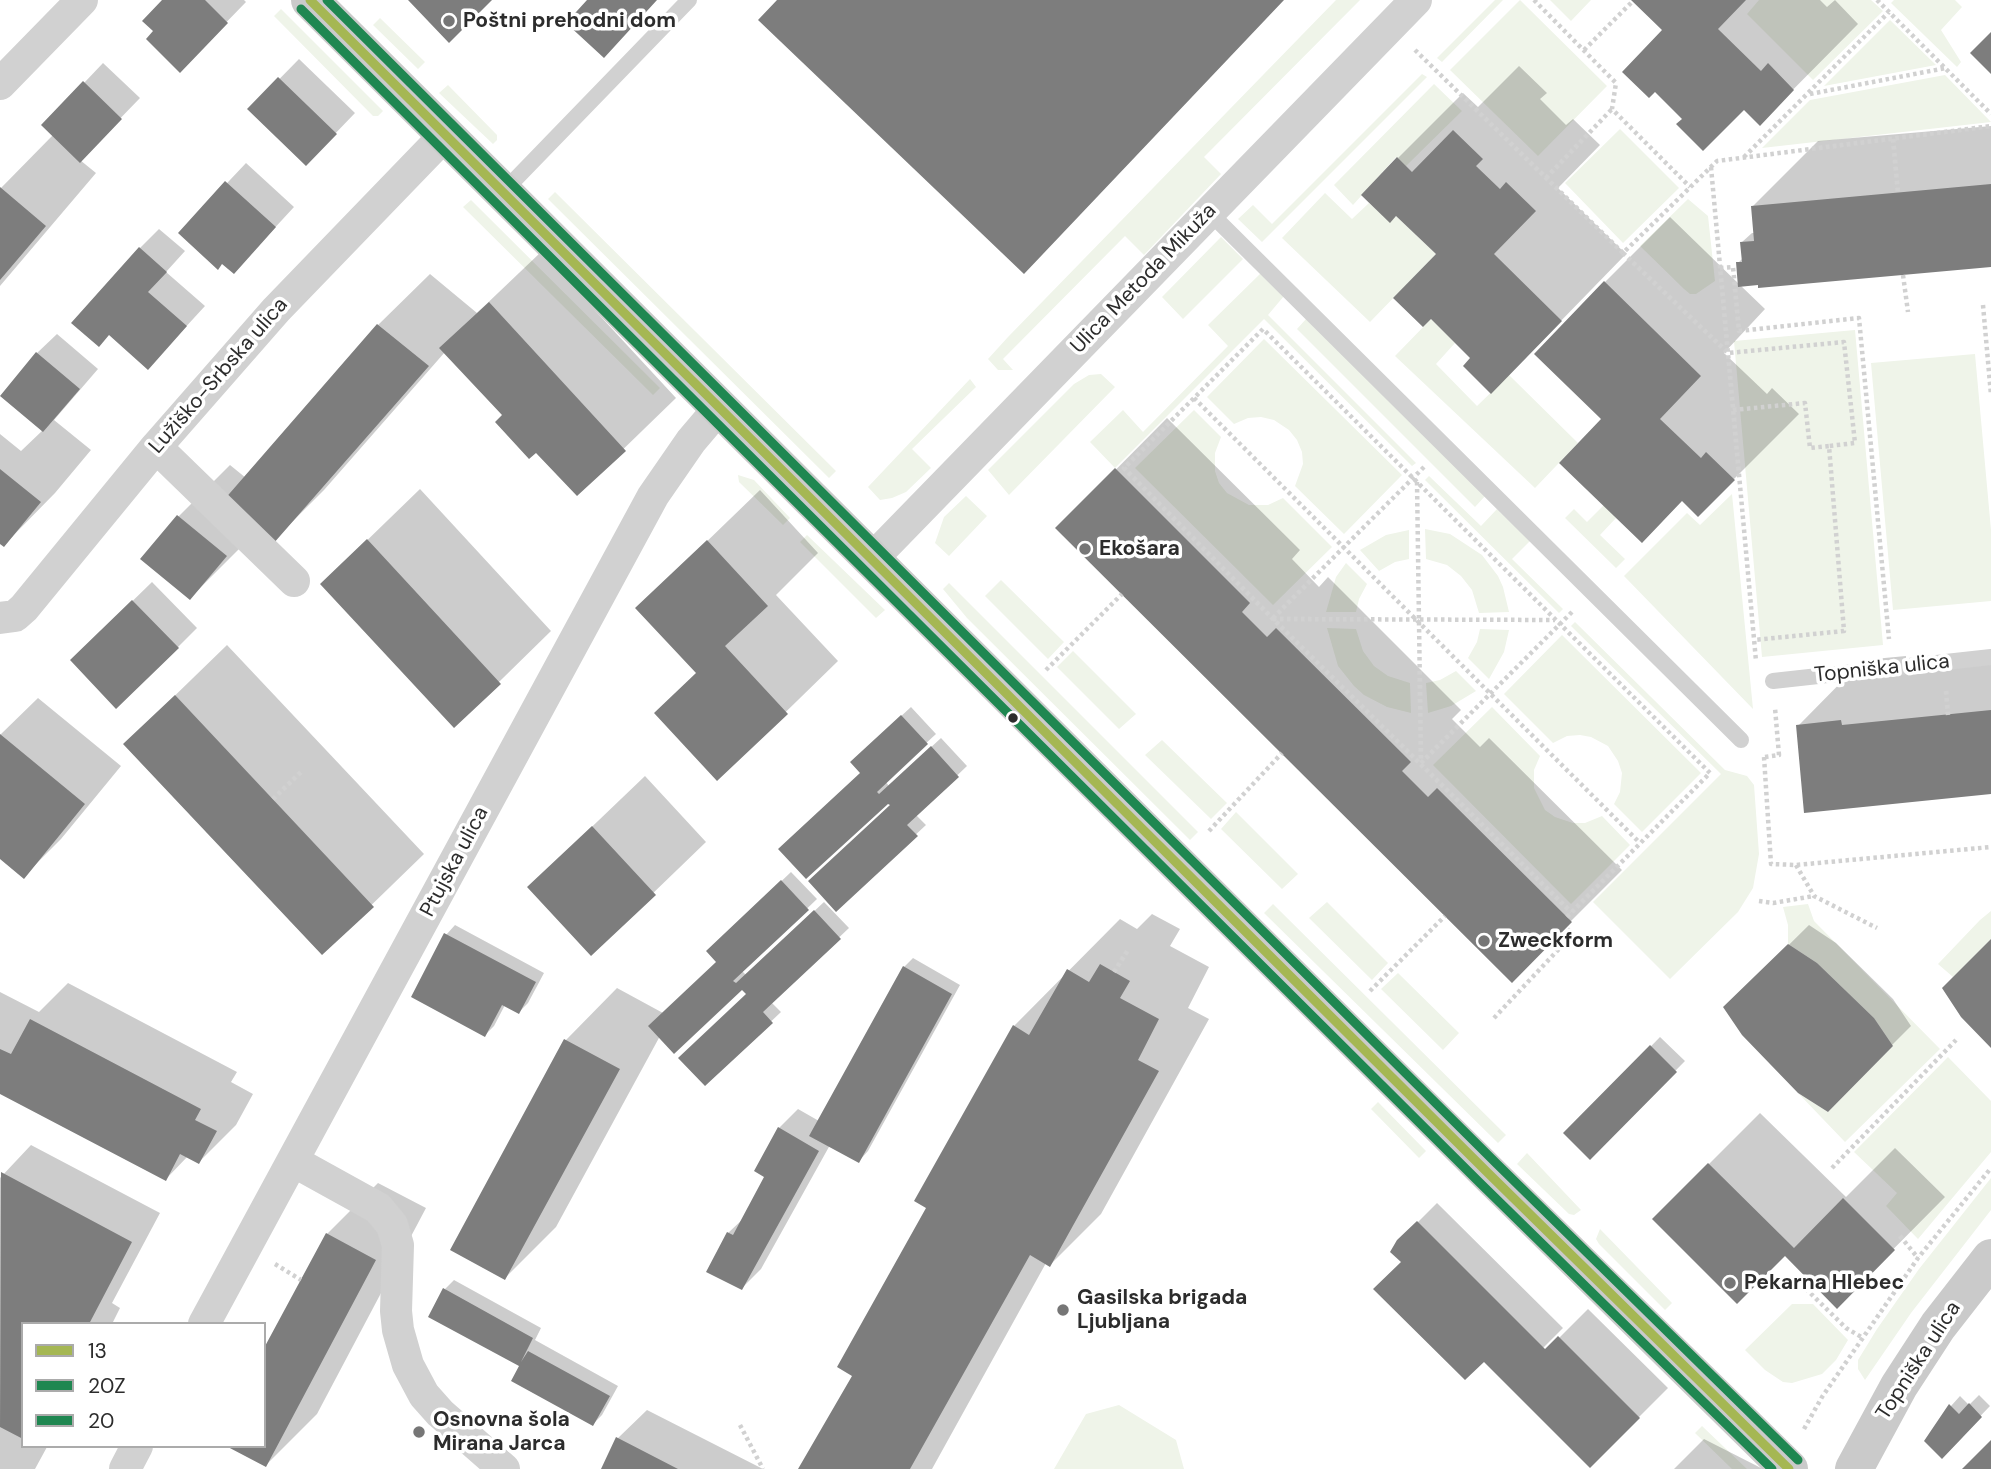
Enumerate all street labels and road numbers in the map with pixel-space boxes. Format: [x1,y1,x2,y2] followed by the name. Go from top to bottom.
[1066,199,1222,359] street label: Ulica Metoda Mikuža
[144,293,294,459] street label: Lužiško-Srbska ulica
[1813,649,1951,689] street label: Topniška ulica
[416,803,494,921] street label: Ptujska ulica
[1871,1297,1967,1425] street label: Topniška ulica

